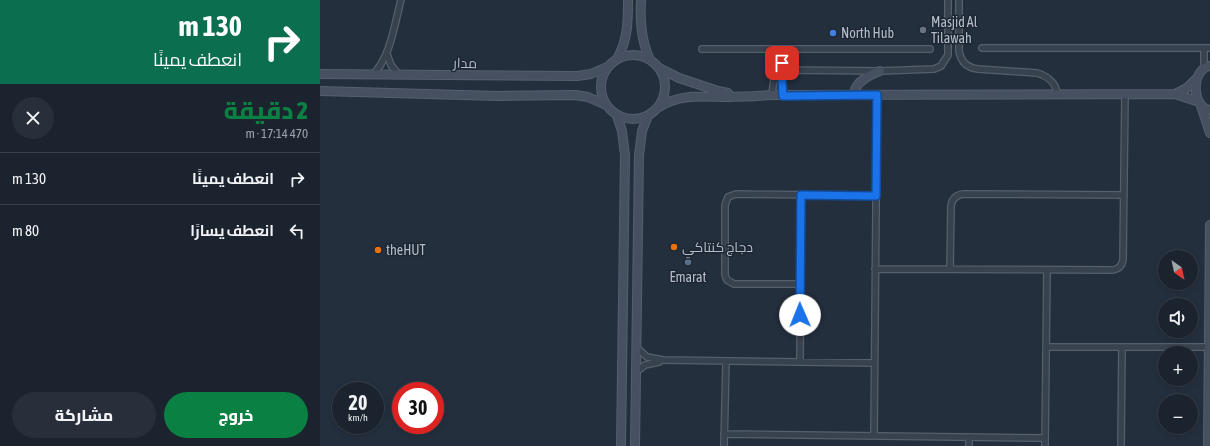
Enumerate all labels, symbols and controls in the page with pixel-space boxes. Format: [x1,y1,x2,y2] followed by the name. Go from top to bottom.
[179,10,242,42] text: 130 m
[931,14,978,46] place label: Masjid Al Tilawah
[256,16,308,68] icon: right
[841,25,894,41] place label: North Hub
[918,25,928,35] marker: Masjid Al Tilawah
[828,28,838,38] marker: North Hub
[765,46,799,80] pin
[153,49,242,70] text: انعطف يمينًا
[771,52,793,74] icon: arrive
[452,55,477,71] street label: مدار
[12,97,54,139] button: close
[224,97,308,124] text: 2 دقيقة
[245,126,308,141] text: 470 m · 17:14
[286,168,308,190] icon: right
[12,170,46,187] text: 130 m
[192,170,274,187] text: انعطف يمينًا
[286,220,308,242] icon: left
[12,222,39,239] text: 80 m
[190,222,274,239] text: انعطف يسارًا
[682,239,753,259] place label: دجاج كنتاكي
[386,242,426,258] place label: theHUT
[669,242,679,252] marker: دجاج كنتاكي
[373,245,383,255] marker: theHUT
[1158,250,1198,290] north arrow
[1158,250,1198,434] map controls
[683,257,693,267] marker: Emarat
[670,269,706,285] place label: Emarat
[779,294,821,336] position arrow
[1158,298,1198,338] button: sound
[1158,346,1198,386] button: +
[392,382,444,434] speed limit sign: 30
[349,391,367,414] text: 20
[12,392,156,438] button: مشاركة
[164,392,308,438] button: خروج
[1158,394,1198,434] button: −
[348,412,368,423] text: km/h

